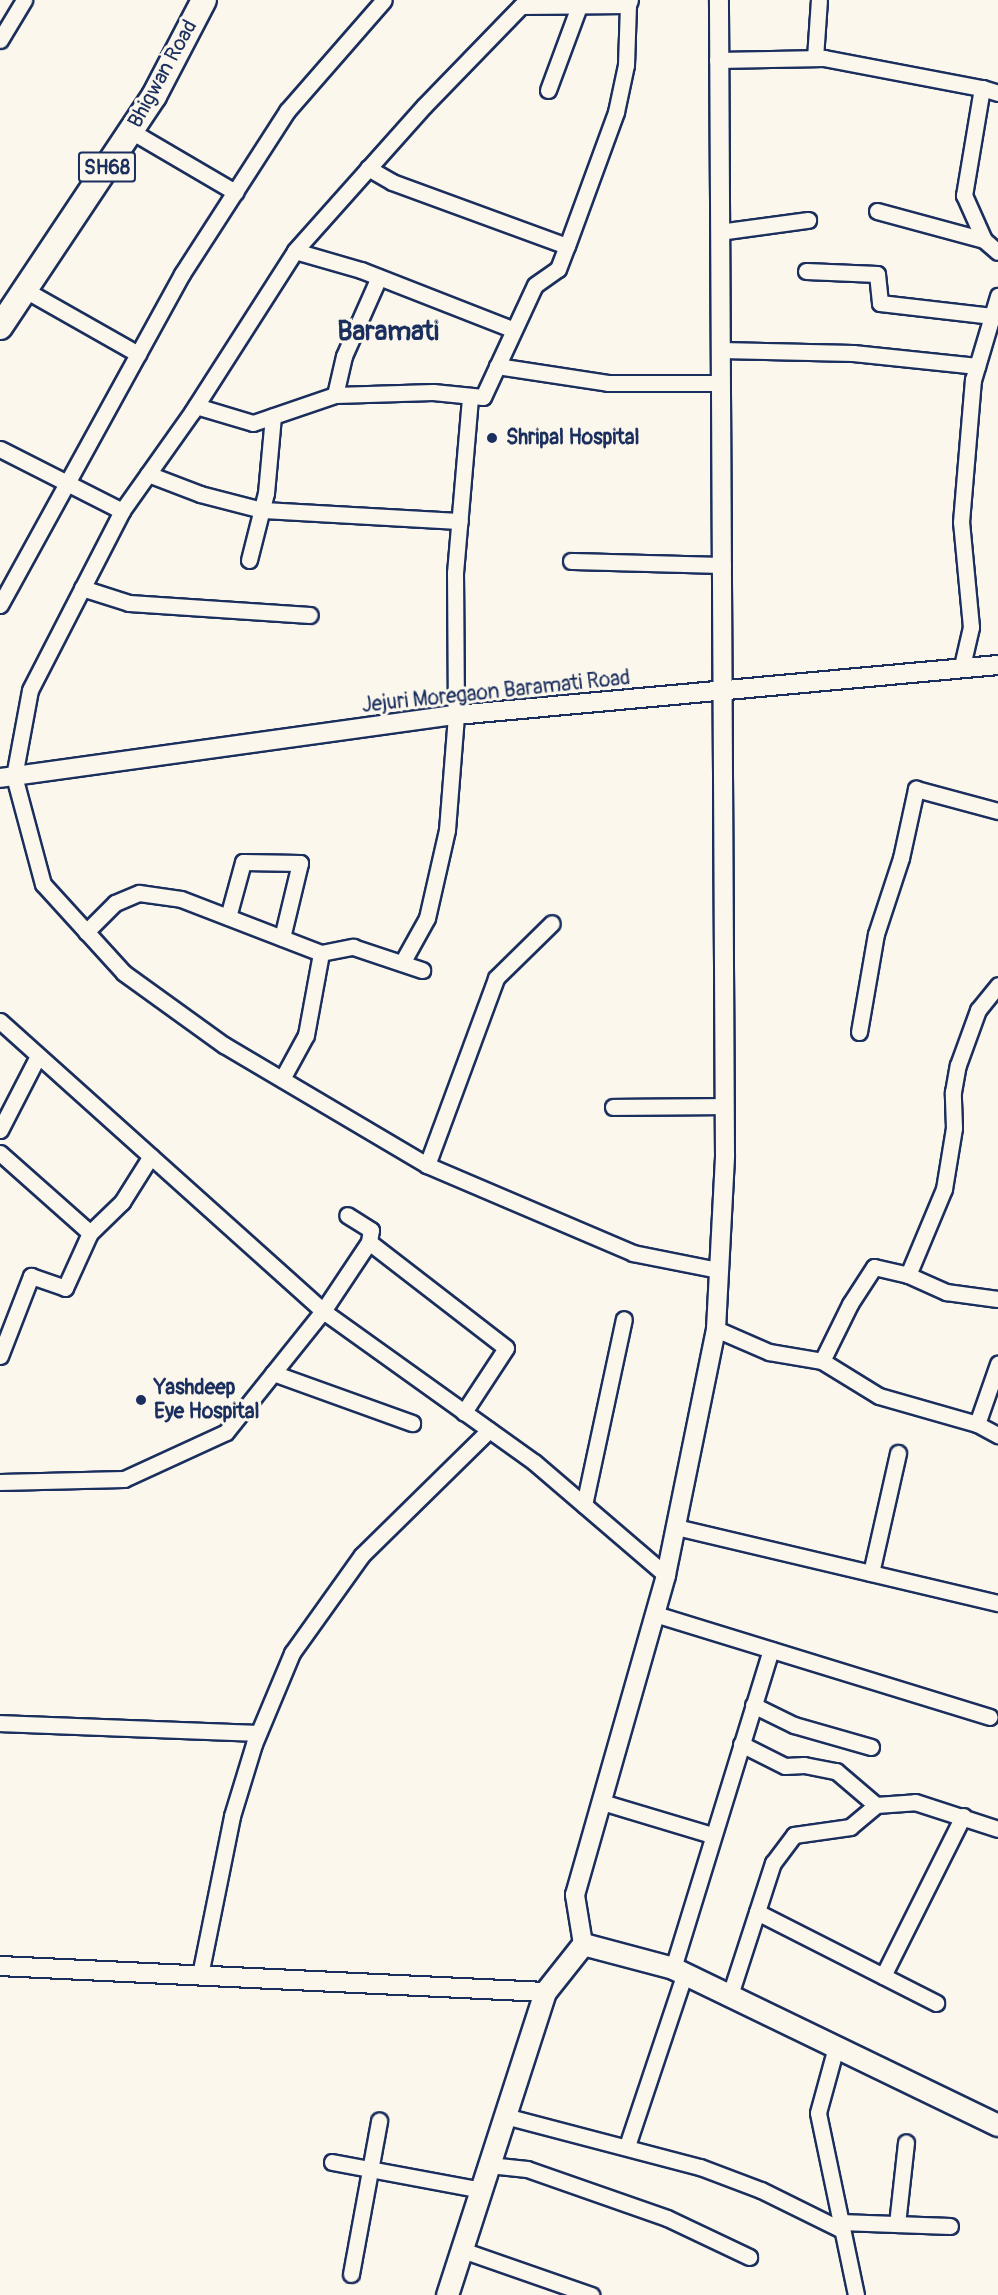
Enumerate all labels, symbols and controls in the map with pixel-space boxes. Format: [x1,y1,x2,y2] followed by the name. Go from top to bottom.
[123,16,203,132] street label: Bhigwan Road
[77,150,137,184] road number: SH68
[337,316,439,348] district label: Baramati
[506,425,639,451] place label: Shripal Hospital
[483,429,501,447] marker: Shripal Hospital
[361,665,631,719] street label: Jejuri Moregaon Baramati Road
[154,1375,259,1425] place label: Yashdeep Eye Hospital
[132,1391,150,1409] marker: Yashdeep Eye Hospital

